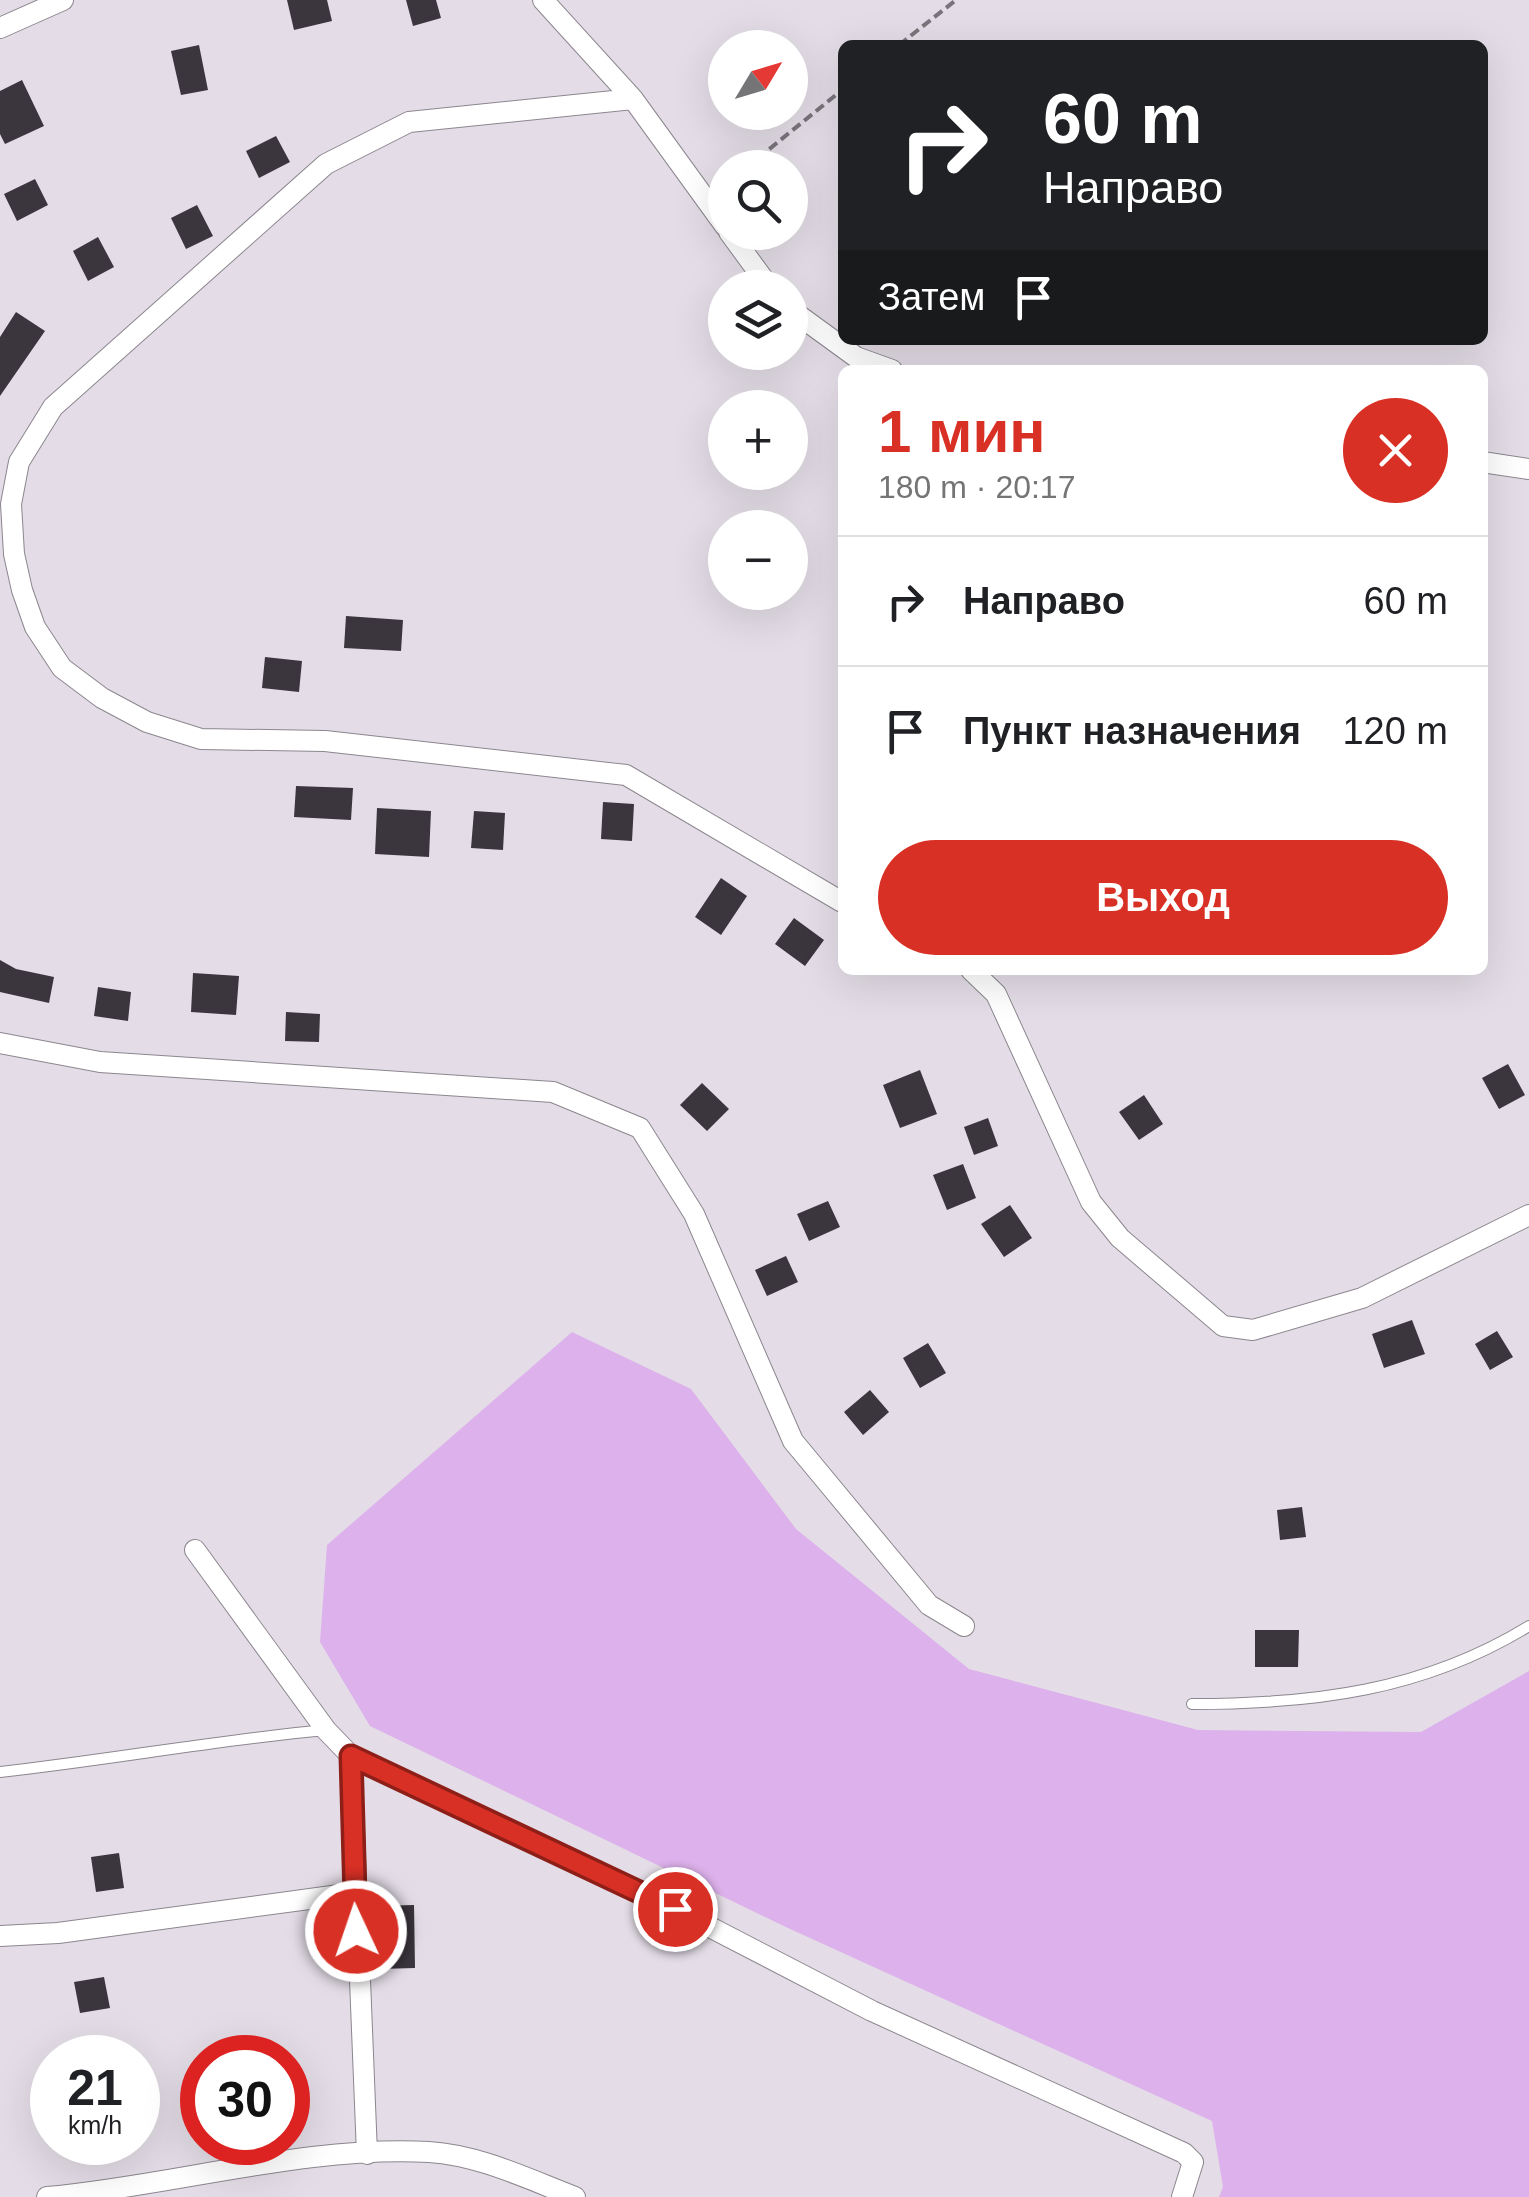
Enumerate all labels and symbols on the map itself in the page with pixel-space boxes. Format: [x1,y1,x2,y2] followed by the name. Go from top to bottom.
[708,30,808,130] north arrow
[633,1867,718,1952] pin
[304,1879,408,1983] position arrow
[180,2035,310,2165] speed limit sign: 30

